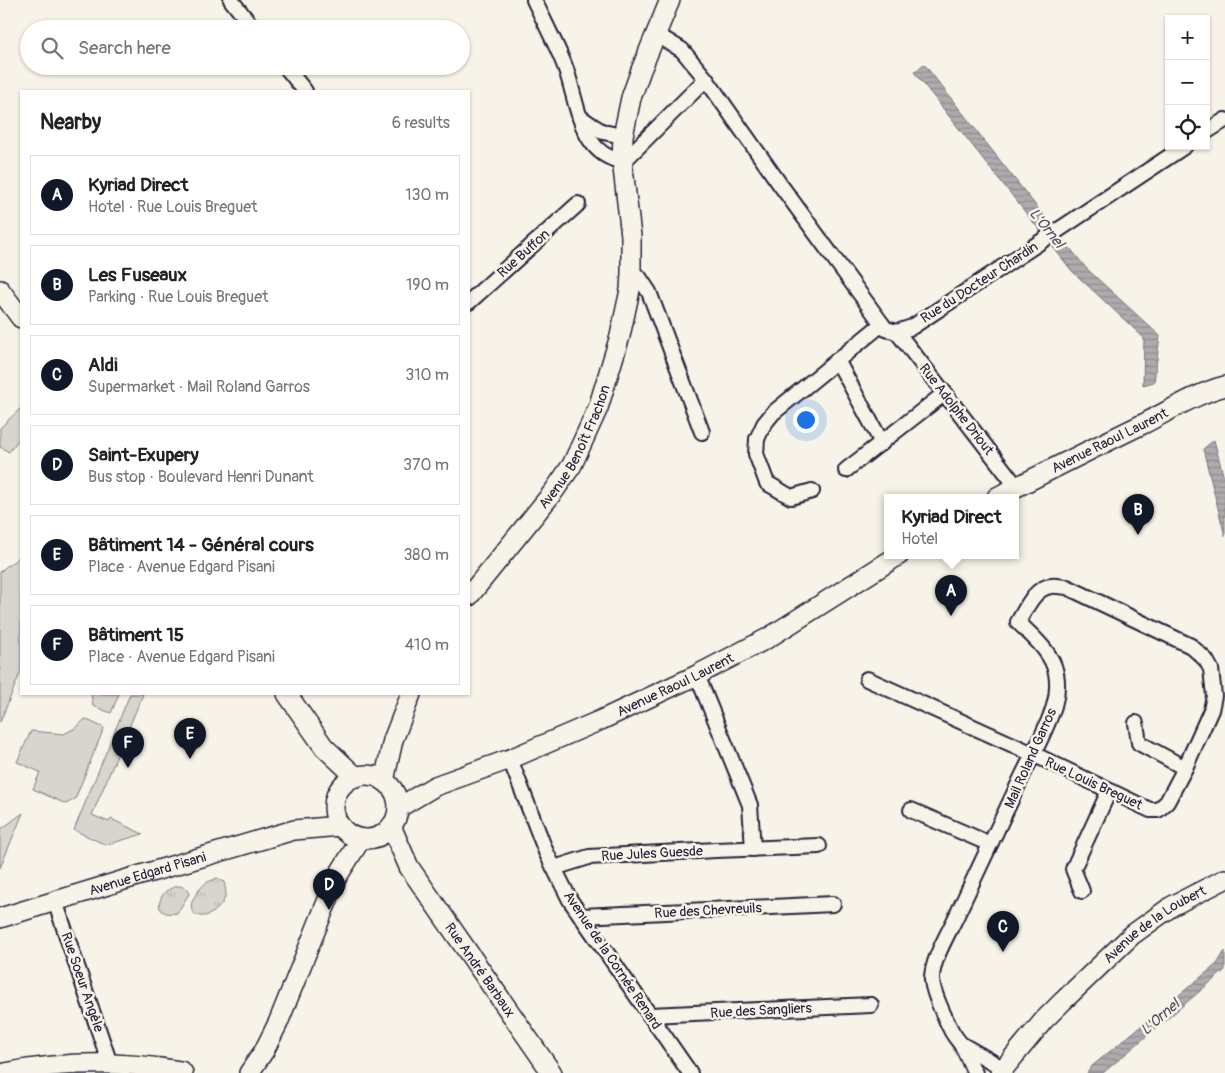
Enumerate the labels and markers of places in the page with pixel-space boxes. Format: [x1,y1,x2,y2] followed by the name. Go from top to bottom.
[1122,494,1154,535] pin: B
[935,575,967,616] pin: A
[174,718,206,759] pin: E
[112,727,144,768] pin: F
[313,869,345,910] pin: D
[987,911,1019,952] pin: C

